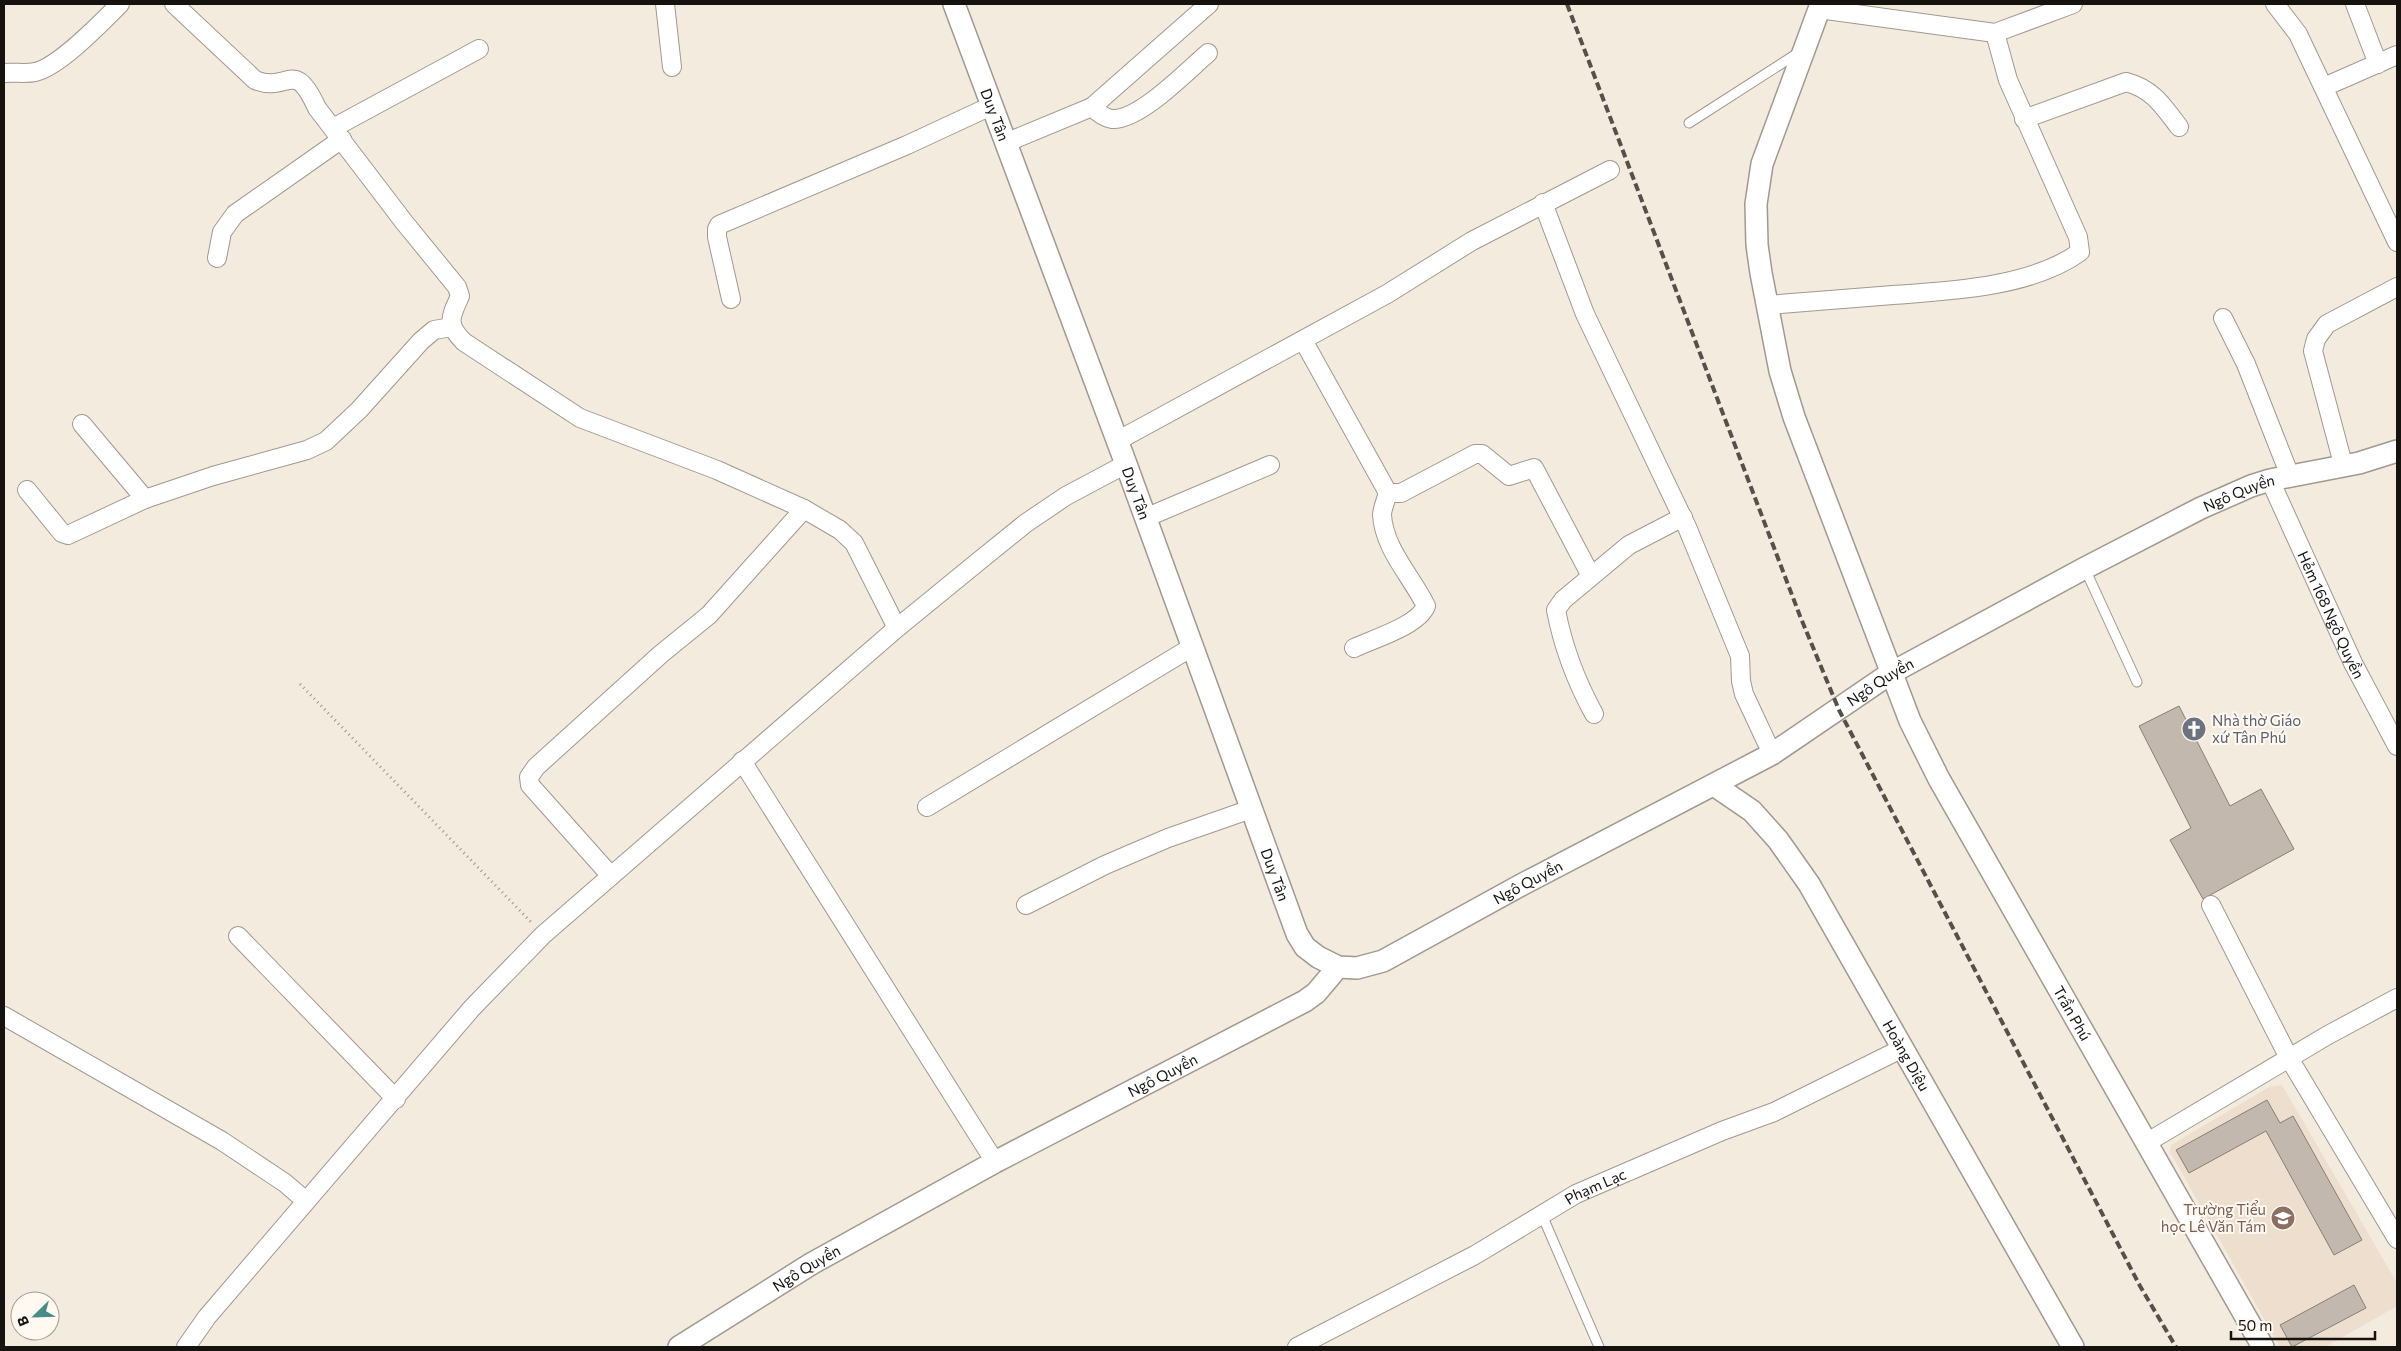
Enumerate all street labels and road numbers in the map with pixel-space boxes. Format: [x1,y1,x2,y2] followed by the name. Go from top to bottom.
[977,86,1013,143] street label: Duy Tân
[1119,464,1154,522] street label: Duy Tân
[2200,470,2276,515] street label: Ngô Quyền
[2294,548,2369,682] street label: Hẻm 168 Ngô Quyền
[1843,654,1916,710] street label: Ngô Quyền
[1258,846,1293,903] street label: Duy Tân
[1490,856,1565,908] street label: Ngô Quyền
[2050,983,2095,1044] street label: Trần Phú
[1879,1017,1934,1094] street label: Hoàng Diệu
[1125,1050,1200,1100] street label: Ngô Quyền
[1561,1165,1629,1208] street label: Phạm Lạc
[769,1241,843,1295] street label: Ngô Quyền

